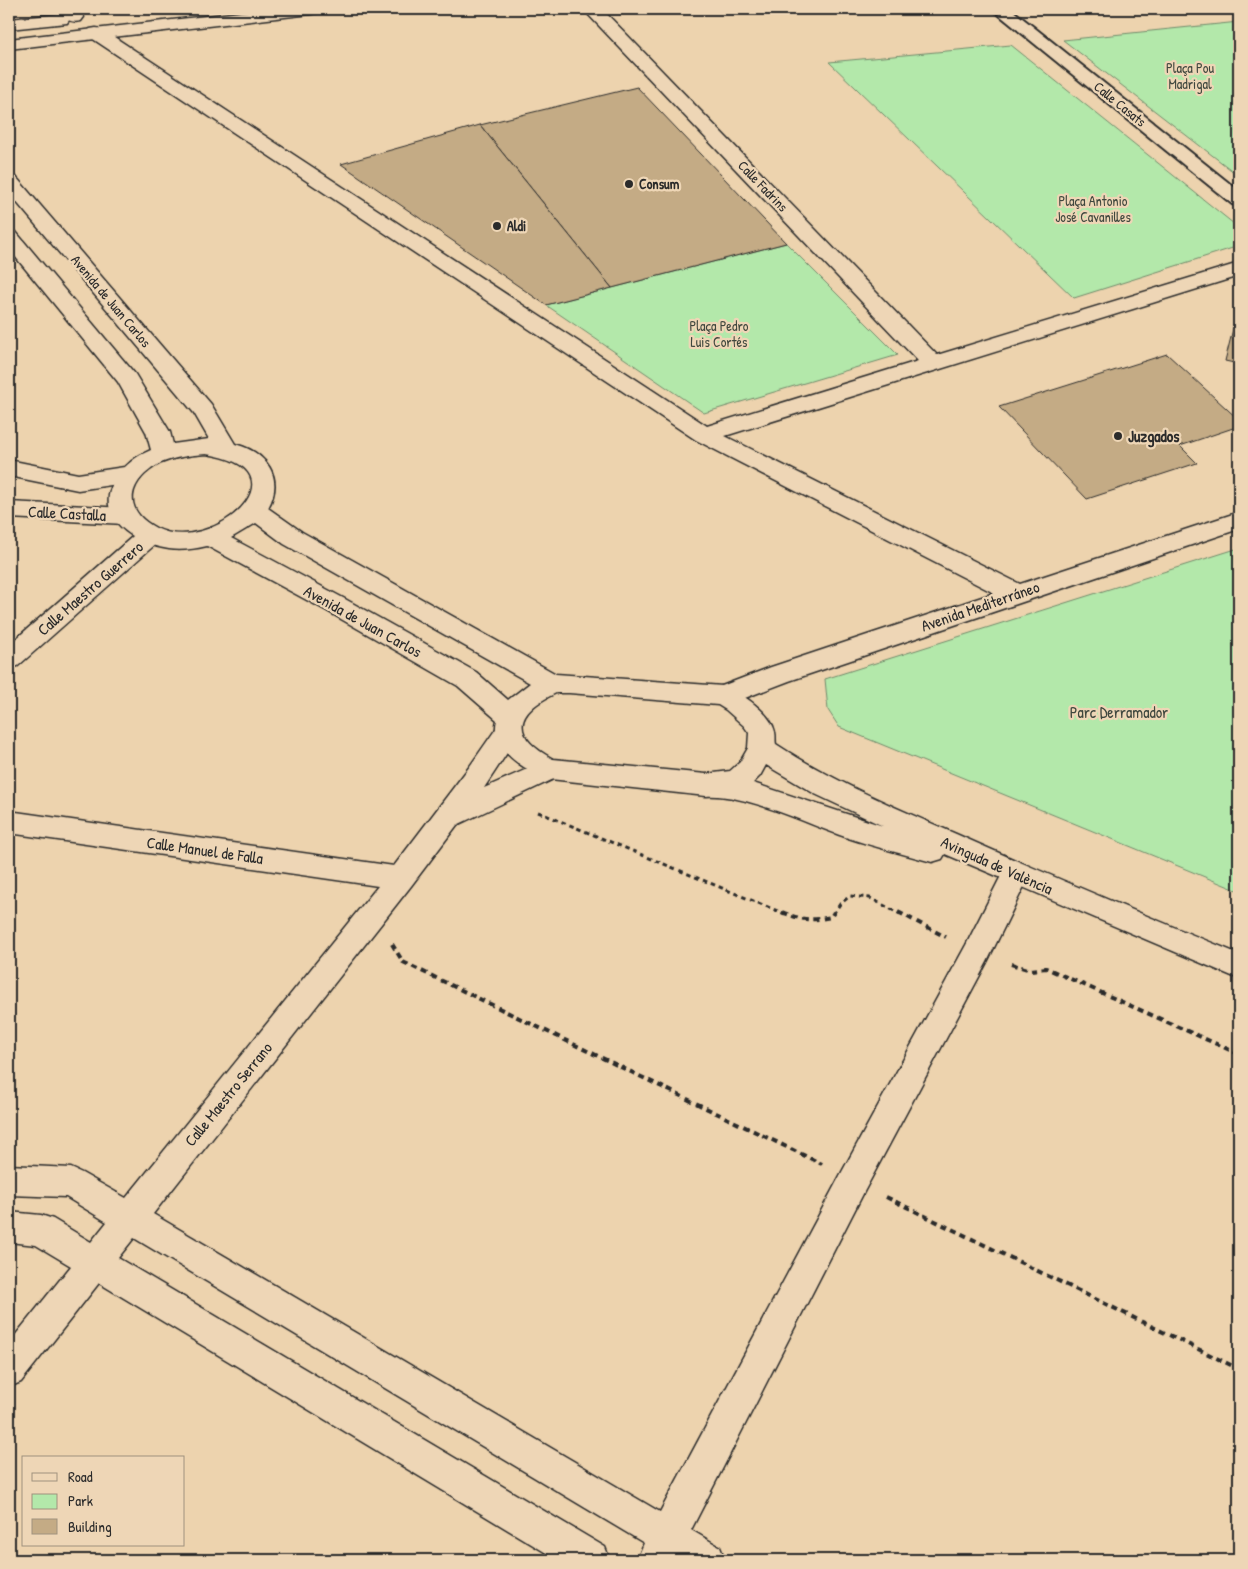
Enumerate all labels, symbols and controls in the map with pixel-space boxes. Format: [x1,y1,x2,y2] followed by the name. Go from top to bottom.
[1166,58,1214,94] park label: Plaça Pou Madrigal
[1090,77,1150,131] street label: Calle Casats
[734,156,793,215] street label: Calle Fadrins
[639,174,680,193] place label: Consum
[623,178,635,190] marker: Consum
[1055,191,1131,226] park label: Plaça Antonio José Cavanilles
[507,216,526,235] place label: Aldi
[491,220,503,232] marker: Aldi
[67,251,156,351] street label: Avenida de Juan Carlos
[690,316,749,351] park label: Plaça Pedro Luis Cortés
[1128,425,1180,448] place label: Juzgados
[1112,430,1124,442] marker: Juzgados
[27,500,107,526] street label: Calle Castalla
[32,535,148,640] street label: Calle Maestro Guerrero
[918,575,1043,637] street label: Avenida Mediterráneo
[300,580,426,662] street label: Avenida de Juan Carlos
[1070,701,1168,723] park label: Parc Derramador
[145,831,265,869] street label: Calle Manuel de Falla
[938,831,1056,899] street label: Avinguda de València
[179,1037,277,1151] street label: Calle Maestro Serrano
[22,1456,185,1546] legend
[68,1466,93,1487] text: Road
[68,1490,93,1511] text: Park
[68,1516,112,1537] text: Building

